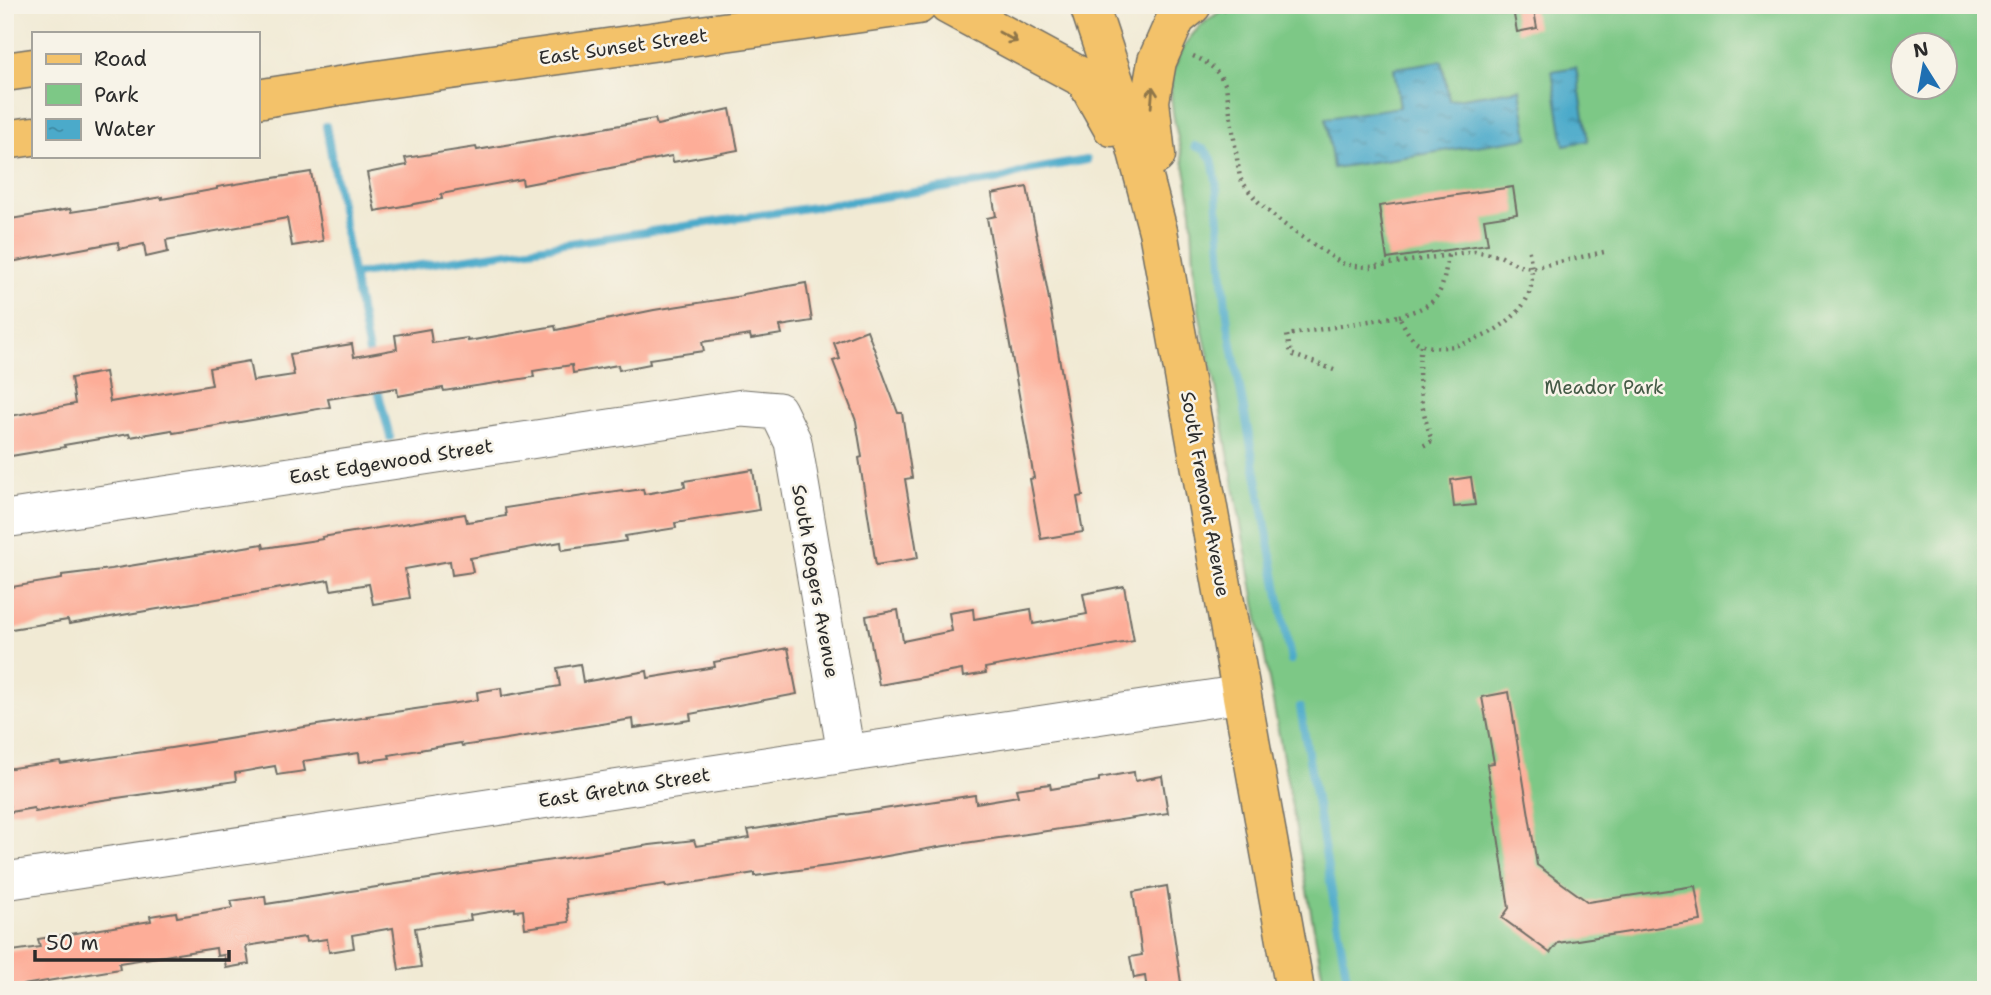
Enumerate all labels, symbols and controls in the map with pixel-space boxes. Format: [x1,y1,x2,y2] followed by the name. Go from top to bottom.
[537,22,709,71] street label: East Sunset Street
[998,30,1018,44] one-way arrow
[32,32,259,158] legend
[1890,32,1960,102] north arrow
[1911,36,1931,64] text: N
[94,45,147,73] text: Road
[94,81,139,109] text: Park
[1146,86,1159,108] one-way arrow
[94,115,156,143] text: Water
[1544,375,1664,400] park label: Meador Park
[1175,389,1236,599] street label: South Fremont Avenue
[287,433,495,490] street label: East Edgewood Street
[786,482,845,680] street label: South Rogers Avenue
[536,762,712,813] street label: East Gretna Street
[35,918,229,962] scale bar
[46,929,99,957] text: 50 m

